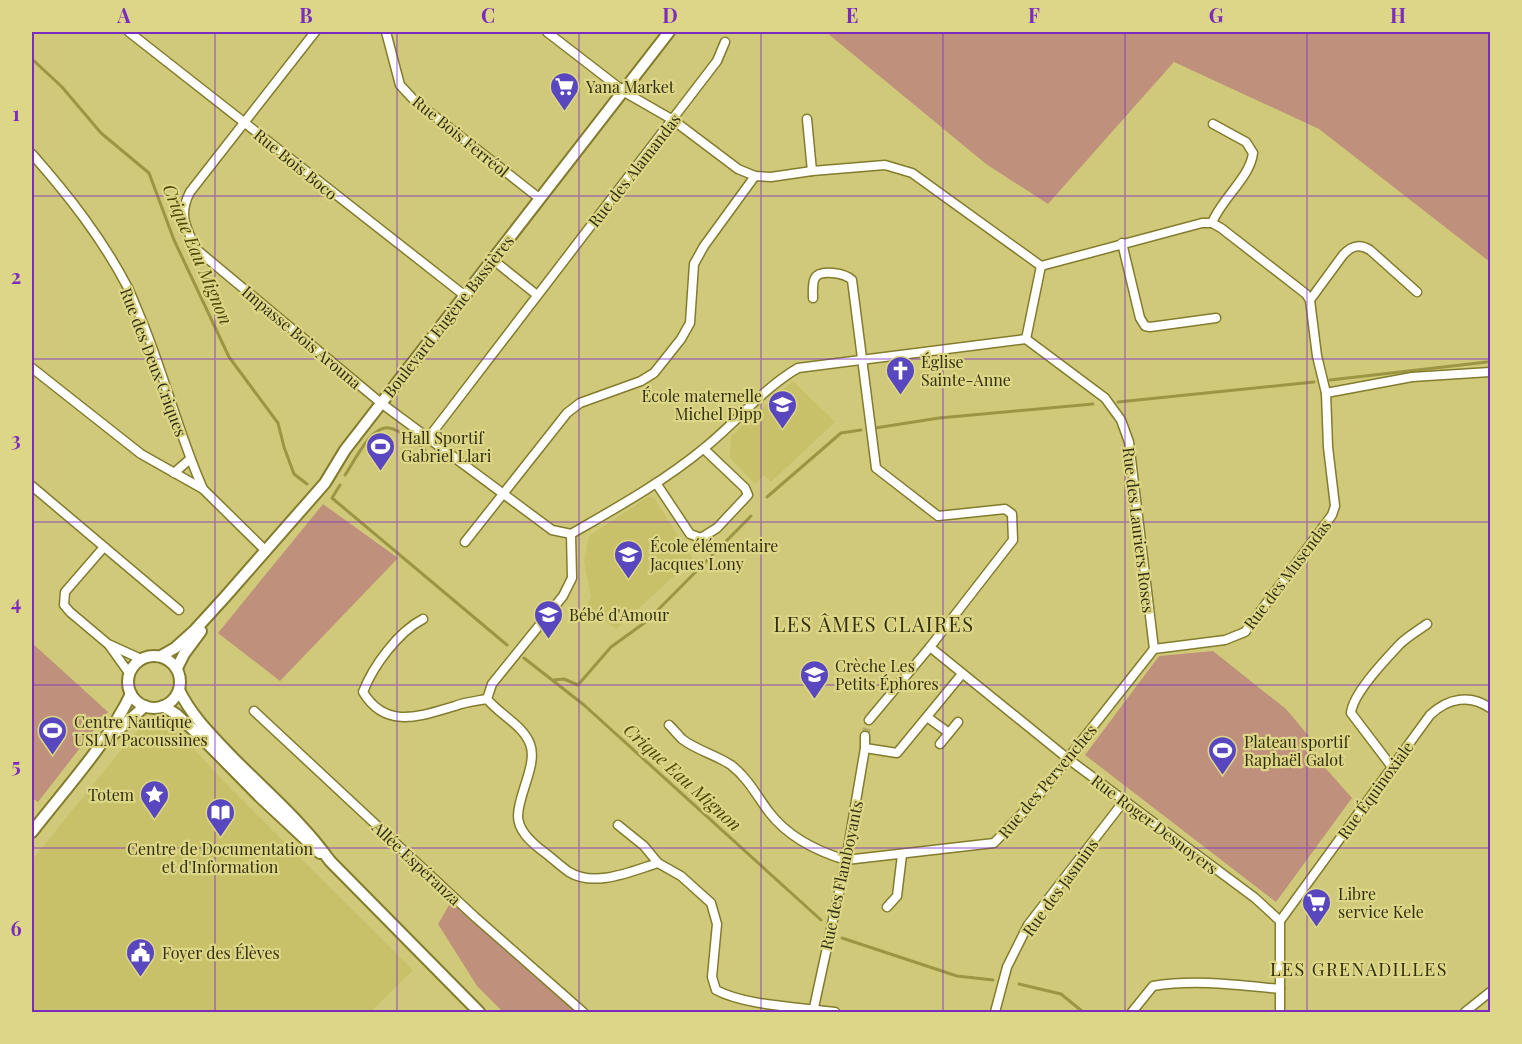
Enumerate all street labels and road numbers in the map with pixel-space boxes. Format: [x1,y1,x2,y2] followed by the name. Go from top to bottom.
[408,91,514,182] street label: Rue Bois Ferréol
[583,109,685,231] street label: Rue des Alamandas
[250,124,342,204] street label: Rue Bois Boco
[378,231,518,401] street label: Boulevard Eugène Bassières
[238,281,366,393] street label: Impasse Bois Arouna
[116,285,192,439] street label: Rue des Deux Criques
[1118,446,1160,614] street label: Rue des Lauriers Roses
[1239,515,1335,633] street label: Rue des Musendas
[993,720,1101,842] street label: Rue des Pervenches
[1332,737,1418,843] street label: Rue Équinoxiale
[1087,769,1223,879] street label: Rue Roger Desnoyers
[815,799,867,951] street label: Rue des Flamboyants
[368,816,466,909] street label: Allée Espéranza
[1017,834,1103,940] street label: Rue des Jasmins

